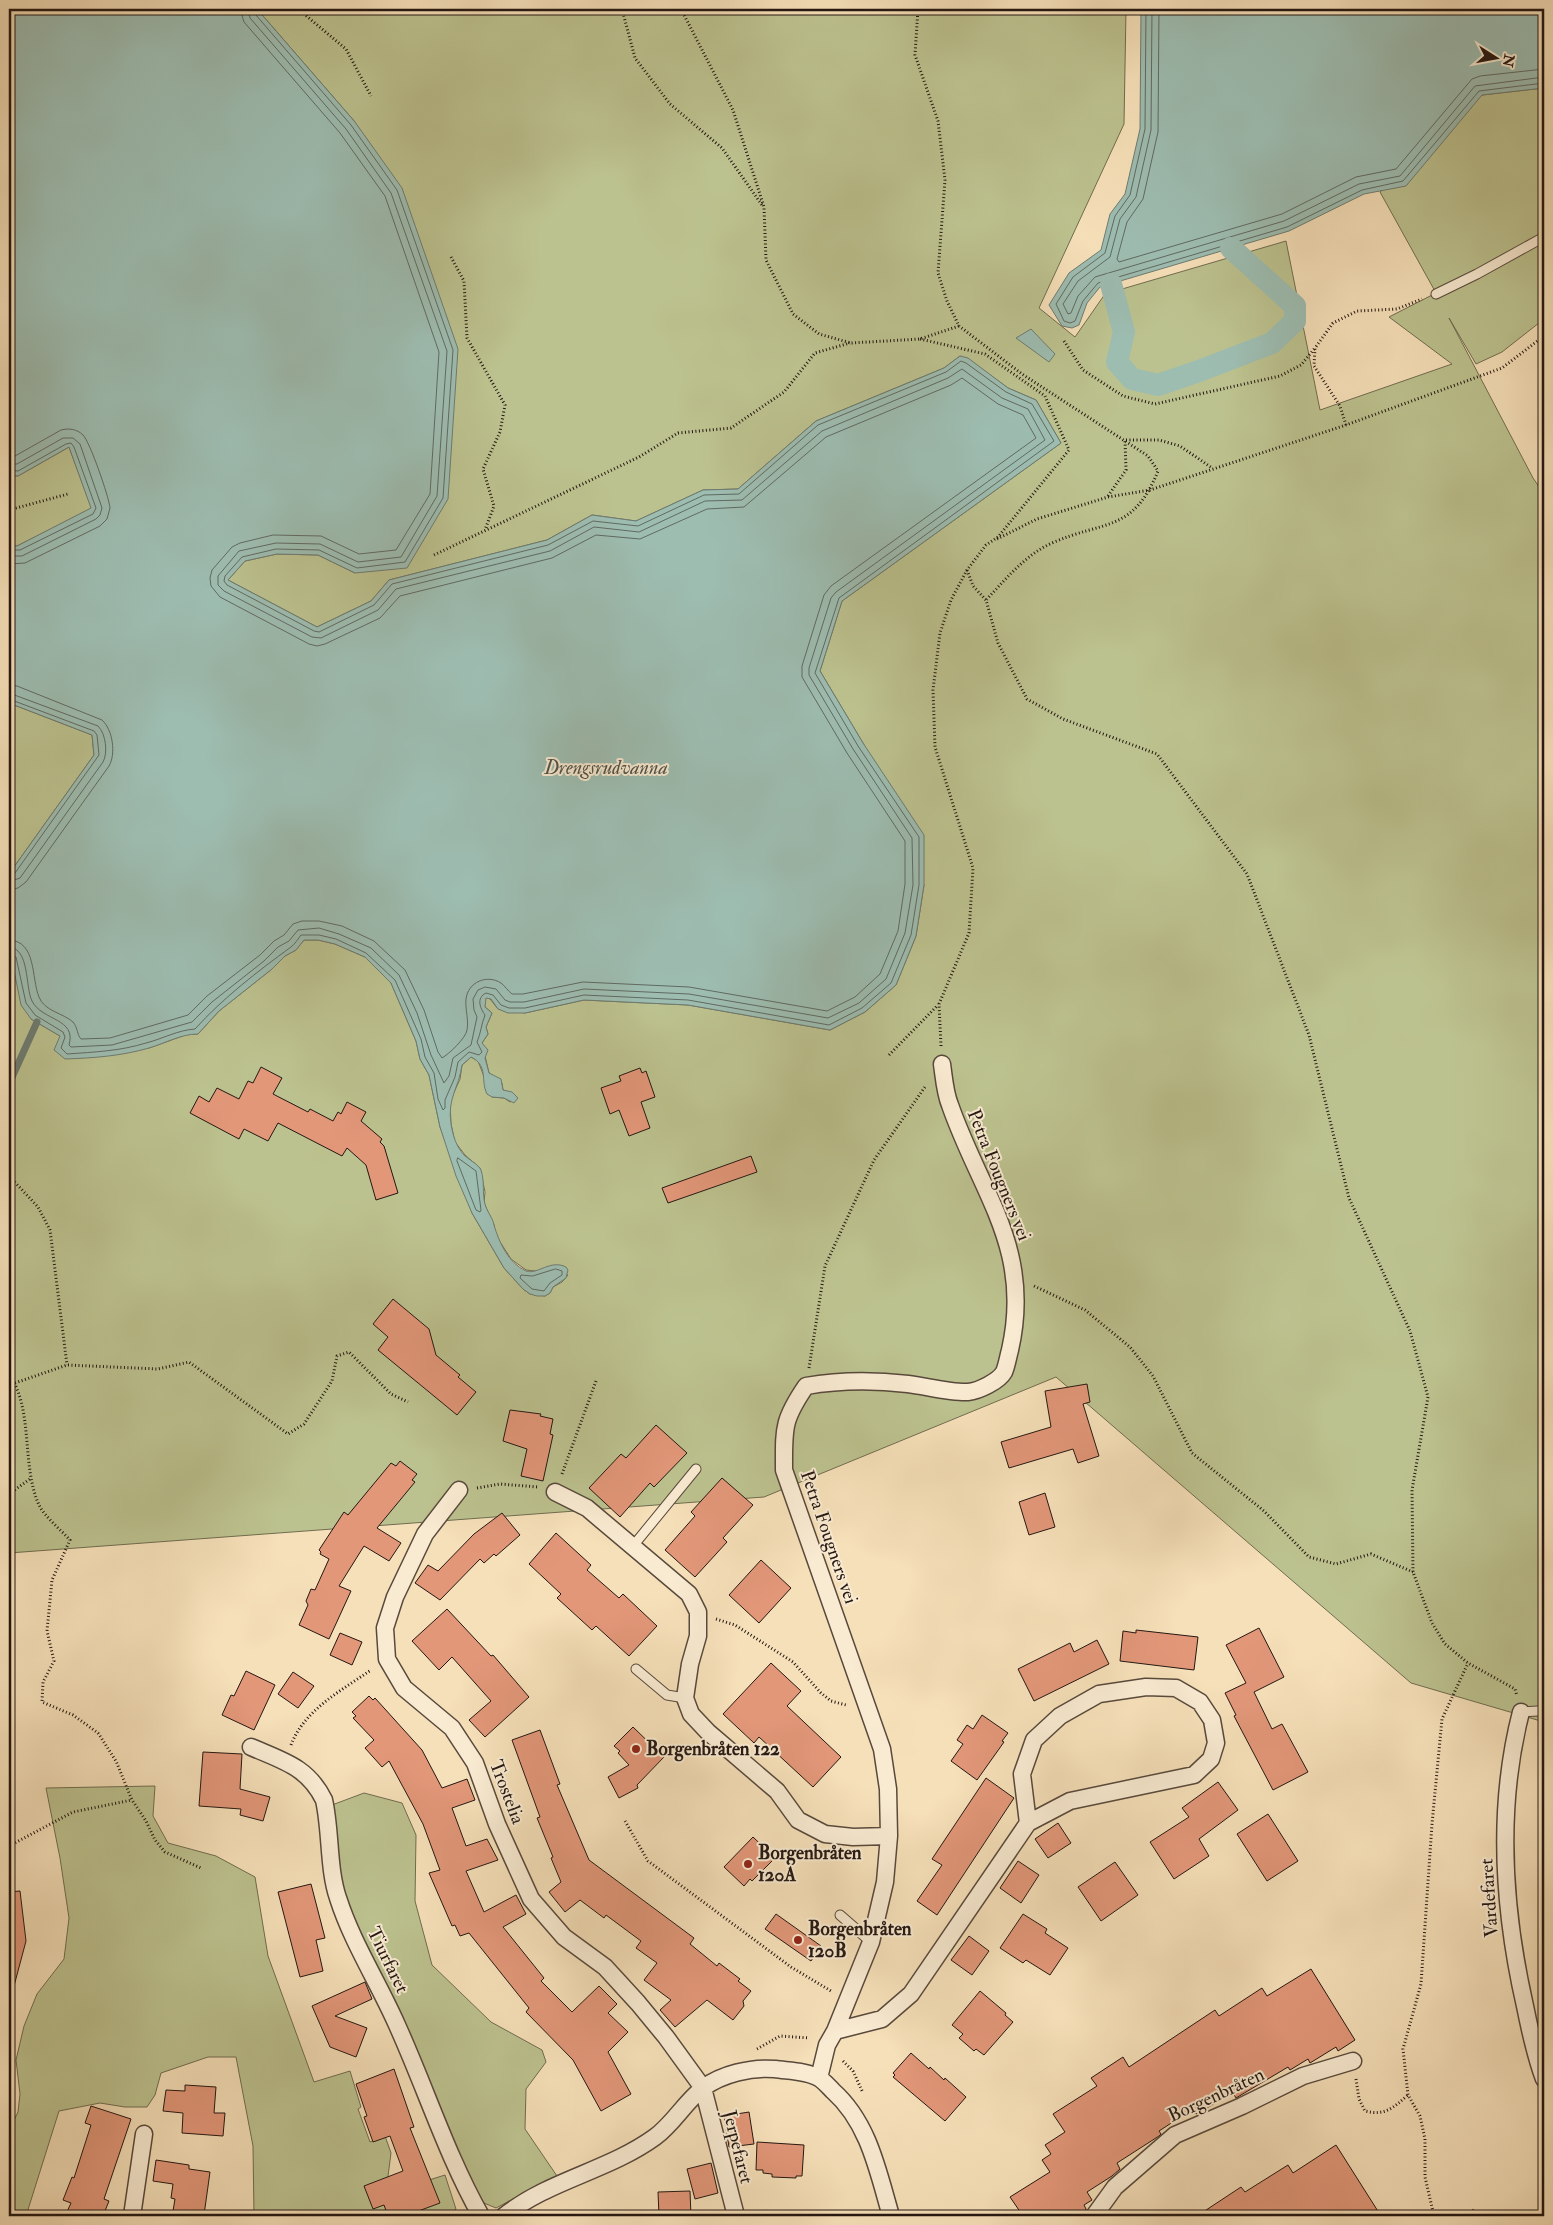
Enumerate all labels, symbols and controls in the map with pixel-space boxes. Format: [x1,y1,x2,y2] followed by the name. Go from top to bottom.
[1470,32,1520,82] north arrow
[1499,52,1518,69] text: N
[543,755,668,780] water label: Drengsrudvanna
[962,1106,1036,1244] street label: Petra Fougners vei
[795,1467,863,1607] street label: Petra Fougners vei
[646,1737,780,1762] place label: Borgenbråten 122
[630,1743,642,1755] marker: Borgenbråten 122
[484,1757,530,1828] street label: Trostelia
[758,1841,862,1887] place label: Borgenbråten 120A
[742,1858,754,1870] marker: Borgenbråten 120A
[1474,1858,1504,1938] street label: Vardefaret
[808,1917,912,1963] place label: Borgenbråten 120B
[362,1923,414,1997] street label: Tiurfaret
[792,1934,804,1946] marker: Borgenbråten 120B
[1164,2062,1268,2128] street label: Borgenbråten
[716,2107,759,2187] street label: Jerpefaret

